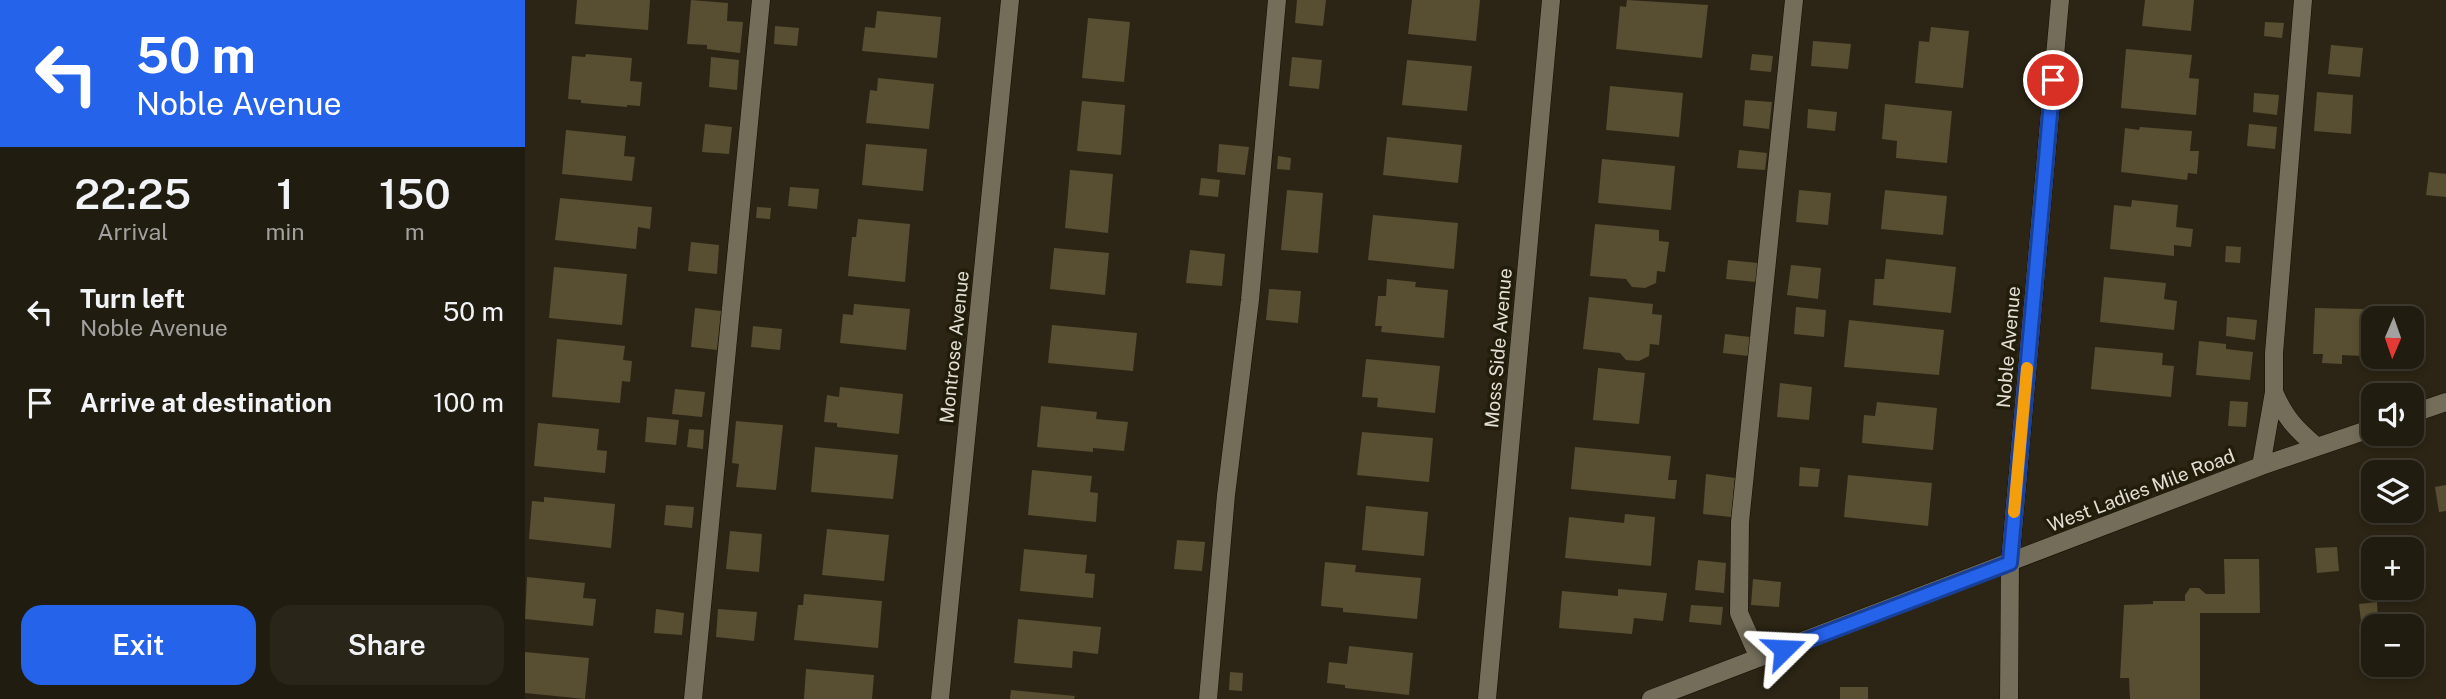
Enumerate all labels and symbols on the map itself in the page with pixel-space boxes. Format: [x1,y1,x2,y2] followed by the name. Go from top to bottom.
[2023,50,2083,110] pin
[1480,267,1516,429] street label: Moss Side Avenue
[935,270,973,424] street label: Montrose Avenue
[1992,285,2024,409] street label: Noble Avenue
[2361,306,2424,369] north arrow
[2044,444,2238,536] street label: West Ladies Mile Road
[1747,612,1821,686] position arrow

